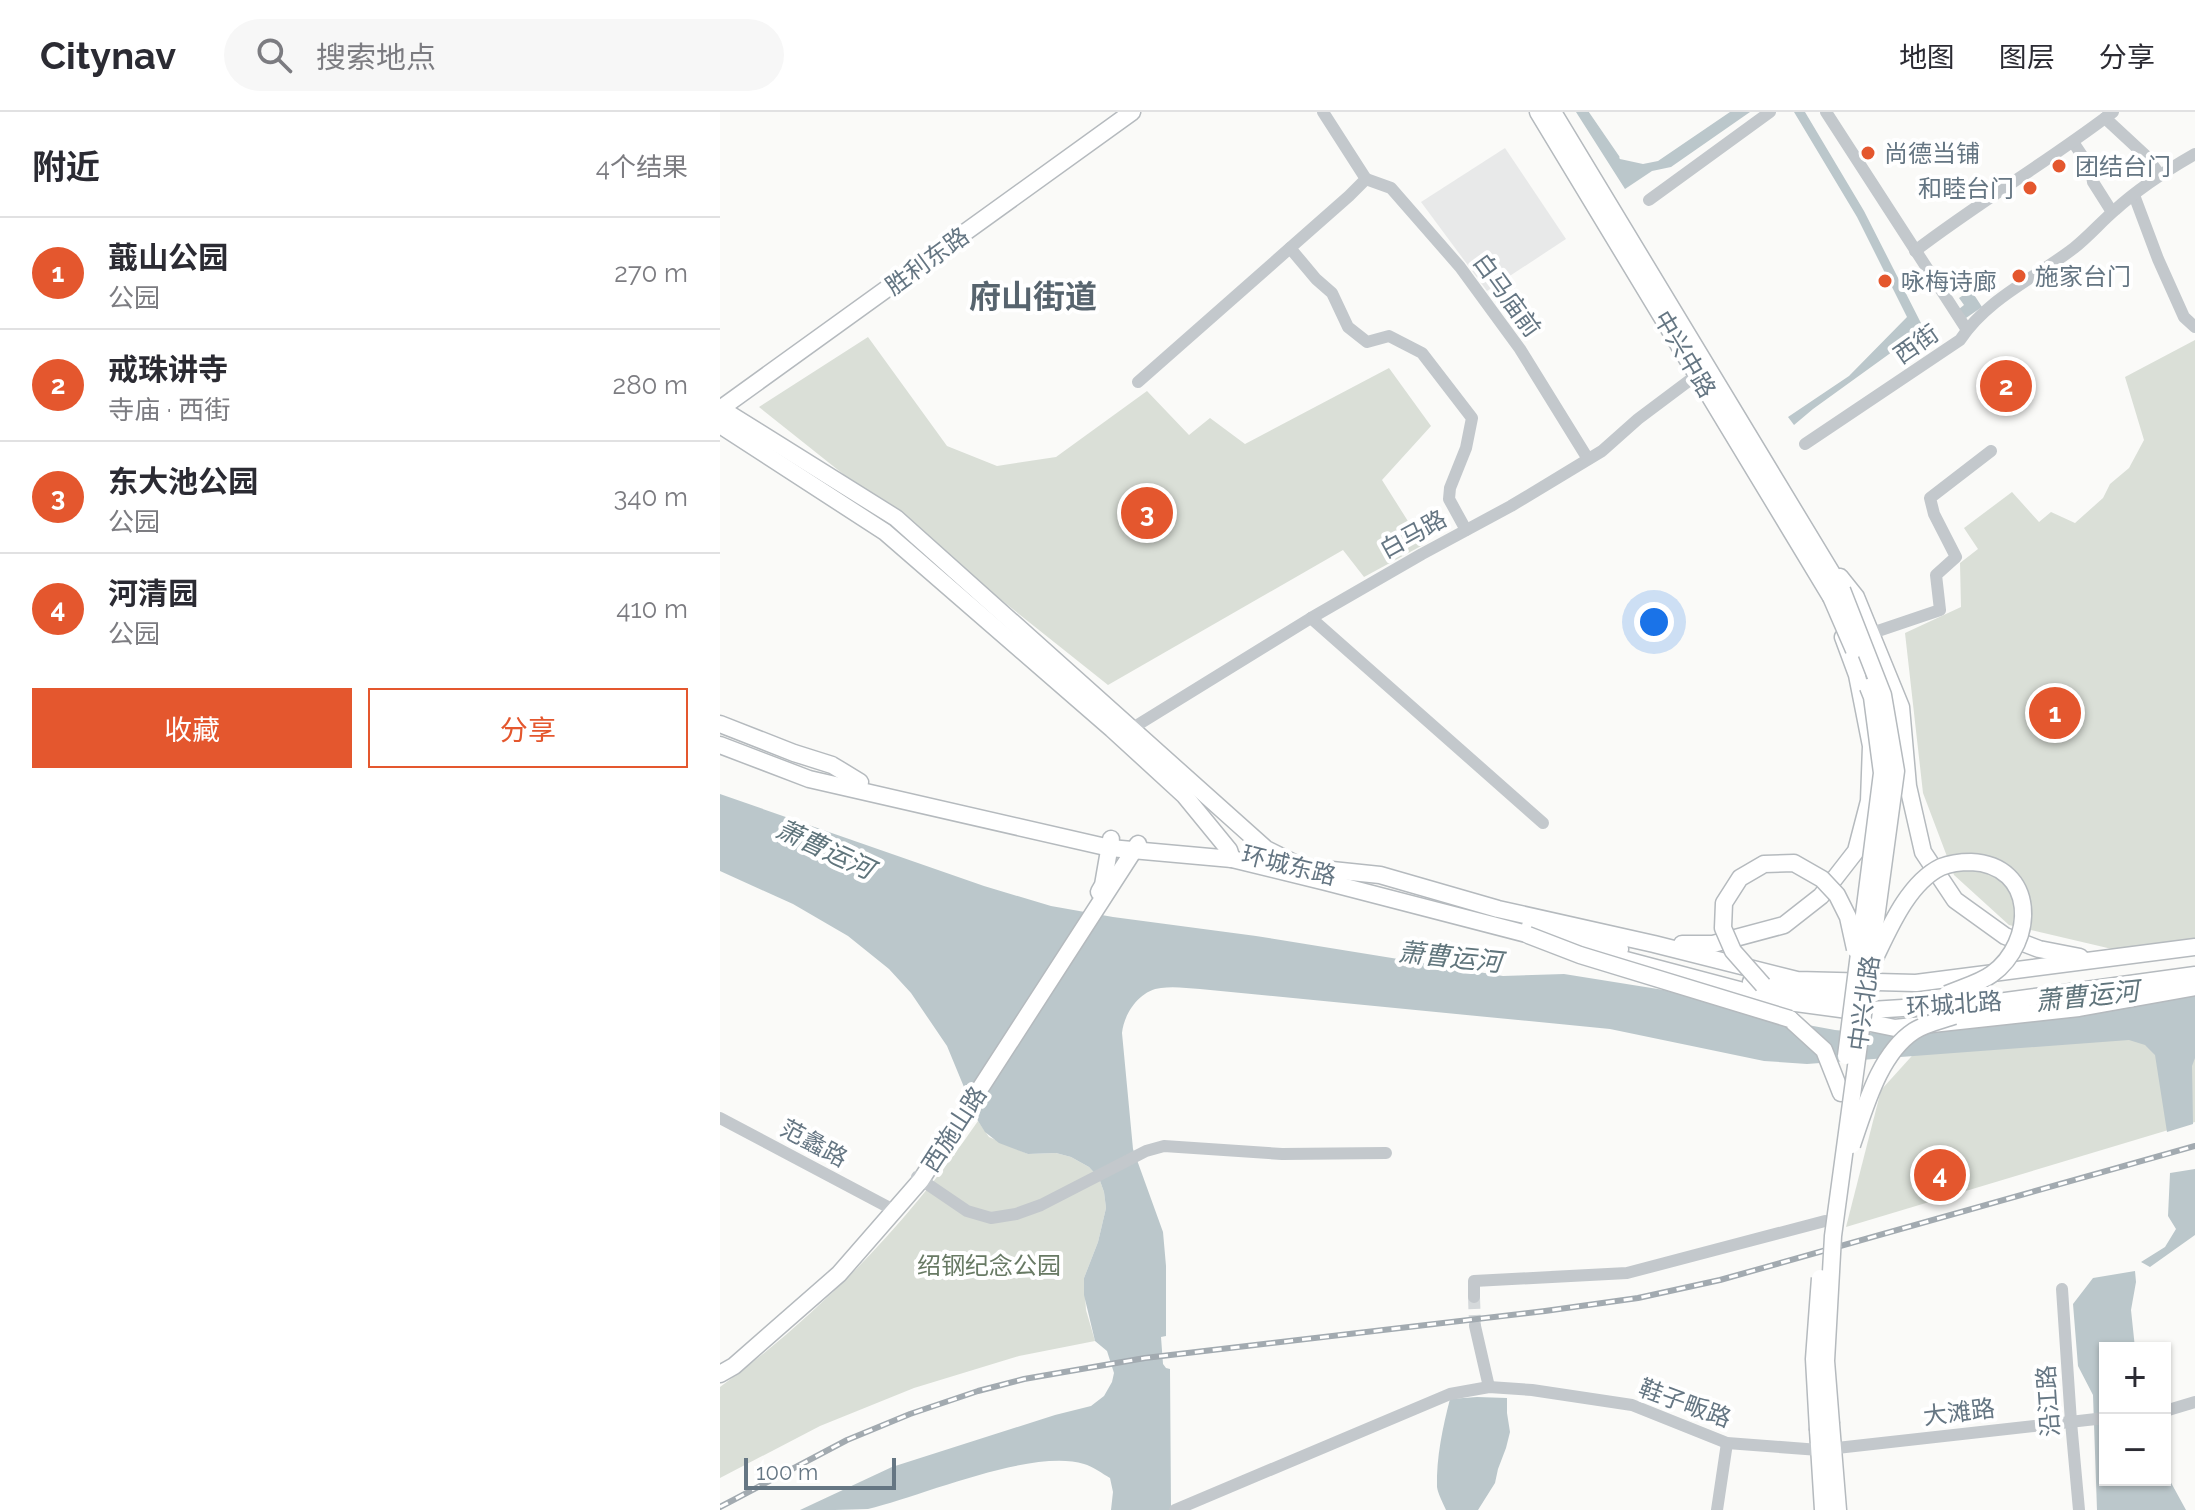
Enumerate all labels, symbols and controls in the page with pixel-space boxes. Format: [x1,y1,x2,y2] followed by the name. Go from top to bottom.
[224,19,784,91] search box
[40,33,176,78] text: Citynav
[252,33,296,77] icon: search
[316,40,436,75] text: 搜索地点
[1899,41,1955,74] text: 地图
[1999,41,2055,74] text: 图层
[2099,41,2155,74] text: 分享
[1884,139,1980,168] place label: 尚德当铺
[1859,144,1877,162] marker: 尚德当铺
[32,147,100,187] text: 附近
[596,152,688,182] text: 4个结果
[2075,152,2171,181] place label: 团结台门
[2050,157,2068,175] marker: 团结台门
[1918,174,2014,203] place label: 和睦台门
[2021,179,2039,197] marker: 和睦台门
[880,221,974,301] street label: 胜利东路
[108,240,228,275] text: 蕺山公园
[1467,248,1547,342] street label: 白马庙前
[52,258,64,288] text: 1
[614,258,688,288] text: 270 m
[2035,262,2131,291] place label: 施家台门
[1901,267,1997,296] place label: 咏梅诗廊
[2010,267,2028,285] marker: 施家台门
[1876,272,1894,290] marker: 咏梅诗廊
[969,278,1097,315] district label: 府山街道
[108,283,160,313] text: 公园
[1648,305,1722,403] street label: 中兴中路
[1888,318,1944,370] street label: 西街
[108,352,228,387] text: 戒珠讲寺
[1980,356,2032,416] pin: 2
[51,370,65,400] text: 2
[613,370,688,400] text: 280 m
[108,395,230,425] text: 寺庙 · 西街
[108,464,258,499] text: 东大池公园
[51,482,65,512] text: 3
[613,482,688,512] text: 340 m
[1121,483,1173,543] pin: 3
[1374,504,1452,564] street label: 白马路
[108,507,160,537] text: 公园
[108,576,198,611] text: 河清园
[51,594,65,624] text: 4
[616,594,688,624] text: 410 m
[1634,602,1674,642] your location
[108,619,160,649] text: 公园
[2029,683,2081,743] pin: 1
[32,688,352,768] button: 收藏
[368,688,688,768] button: 分享
[772,813,883,887] water label: 萧曹运河
[1239,839,1339,891] street label: 环城东路
[1397,937,1508,978] water label: 萧曹运河
[1843,953,1885,1053] street label: 中兴北路
[2034,975,2145,1016] water label: 萧曹运河
[1905,986,2003,1022] street label: 环城北路
[916,1081,992,1177] street label: 西施山路
[775,1113,853,1173] street label: 范蠡路
[1914,1145,1966,1205] pin: 4
[917,1251,1061,1280] park label: 绍钢纪念公园
[2099,1342,2171,1486] map controls
[2099,1342,2171,1414] button: +
[2031,1364,2065,1438] street label: 沿江路
[1635,1373,1735,1433] street label: 鞋子畈路
[1922,1393,1996,1431] street label: 大滩路
[2099,1414,2171,1486] button: −
[744,1454,896,1490] scale bar
[756,1459,818,1485] text: 100 m

